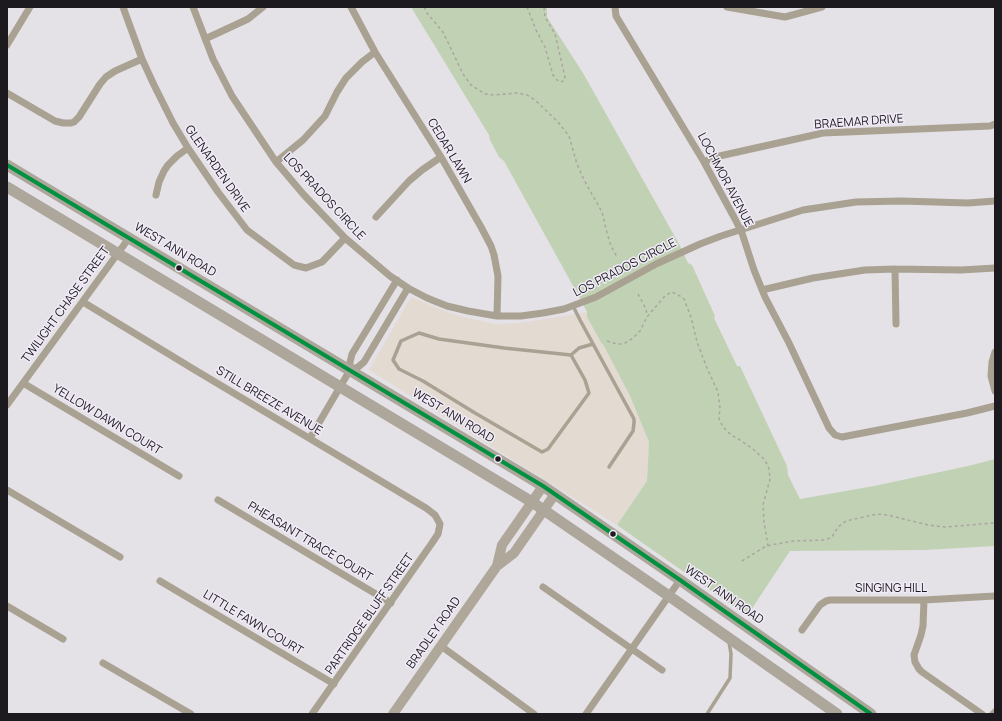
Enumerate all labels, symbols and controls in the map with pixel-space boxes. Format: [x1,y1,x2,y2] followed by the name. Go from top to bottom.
[814,112,904,132] street label: BRAEMAR DRIVE
[424,116,474,186] street label: CEDAR LAWN
[182,123,252,215] street label: GLENARDEN DRIVE
[694,131,756,229] street label: LOCHMOR AVENUE
[280,151,368,243] street label: LOS PRADOS CIRCLE
[132,220,218,280] street label: WEST ANN ROAD
[571,236,679,300] street label: LOS PRADOS CIRCLE
[19,244,113,366] street label: TWILIGHT CHASE STREET
[174,263,184,273] unlabelled marker
[213,364,325,438] street label: STILL BREEZE AVENUE
[50,382,164,458] street label: YELLOW DAWN COURT
[410,386,496,446] street label: WEST ANN ROAD
[493,454,503,464] unlabelled marker
[245,499,375,585] street label: PHEASANT TRACE COURT
[608,529,618,539] unlabelled marker
[323,551,417,677] street label: PARTRIDGE BLUFF STREET
[682,562,766,628] street label: WEST ANN ROAD
[855,582,927,596] street label: SINGING HILL
[200,587,306,659] street label: LITTLE FAWN COURT
[404,594,464,672] street label: BRADLEY ROAD

